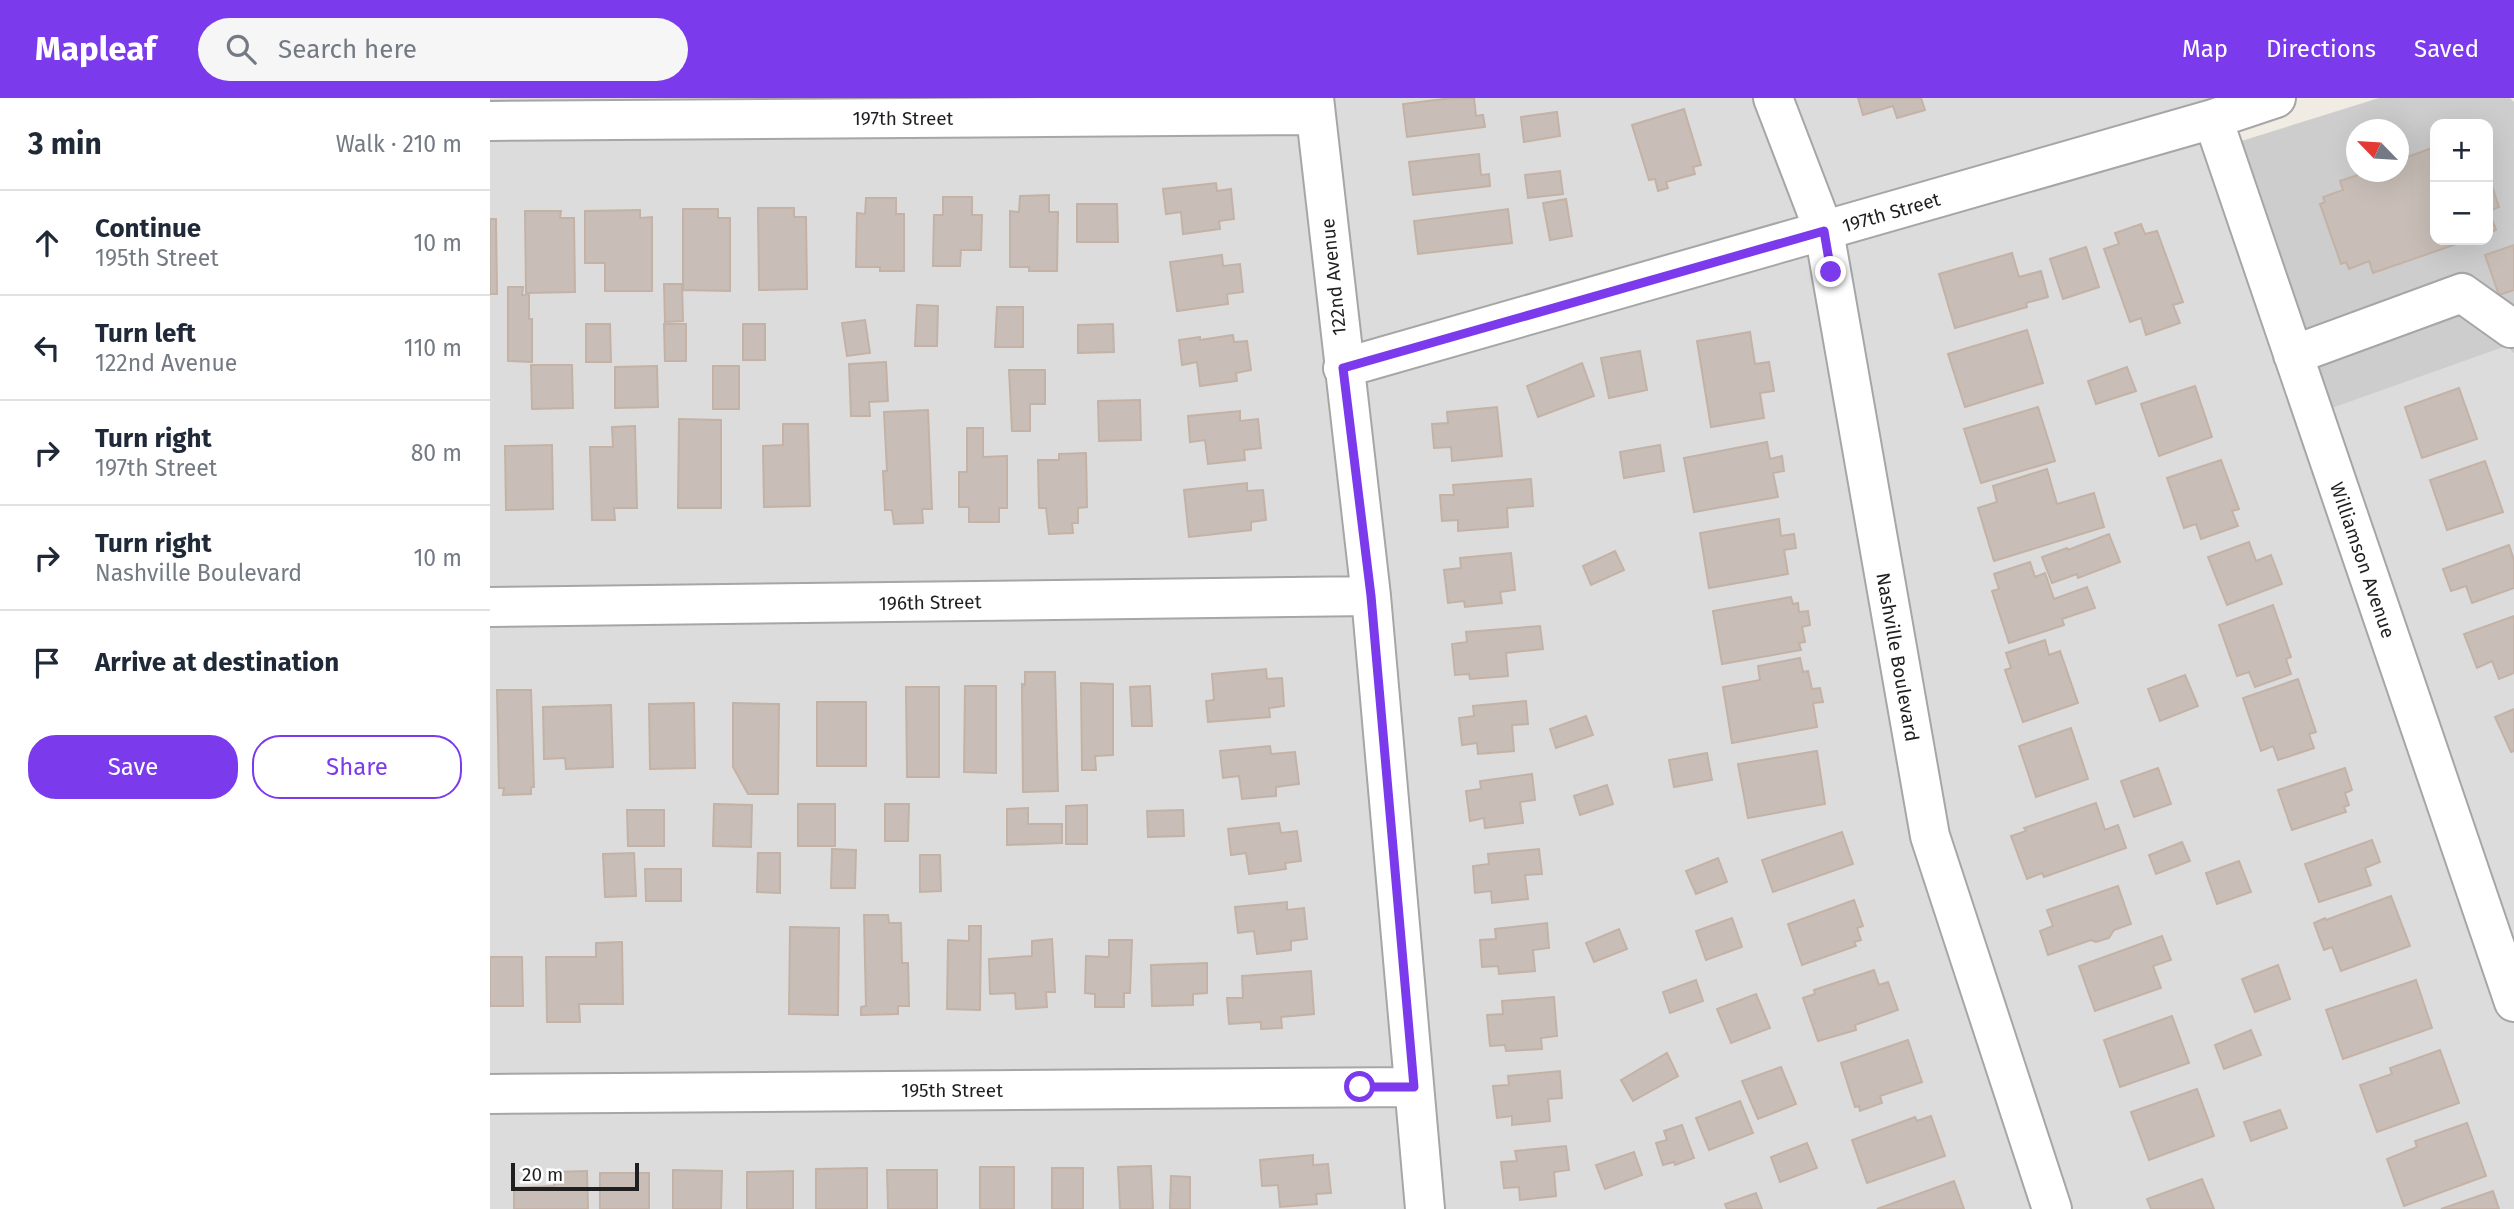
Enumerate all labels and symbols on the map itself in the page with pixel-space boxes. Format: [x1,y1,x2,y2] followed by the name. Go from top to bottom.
[853,107,954,130] street label: 197th Street
[2346,119,2409,182] north arrow
[1839,187,1943,237] street label: 197th Street
[1316,217,1351,337] street label: 122nd Avenue
[1815,256,1846,287] route end
[2325,479,2400,641] street label: Williamson Avenue
[1871,571,1924,743] street label: Nashville Boulevard
[878,590,982,615] street label: 196th Street
[1344,1071,1375,1102] route start
[901,1079,1003,1102] street label: 195th Street
[511,1160,639,1192] scale bar

